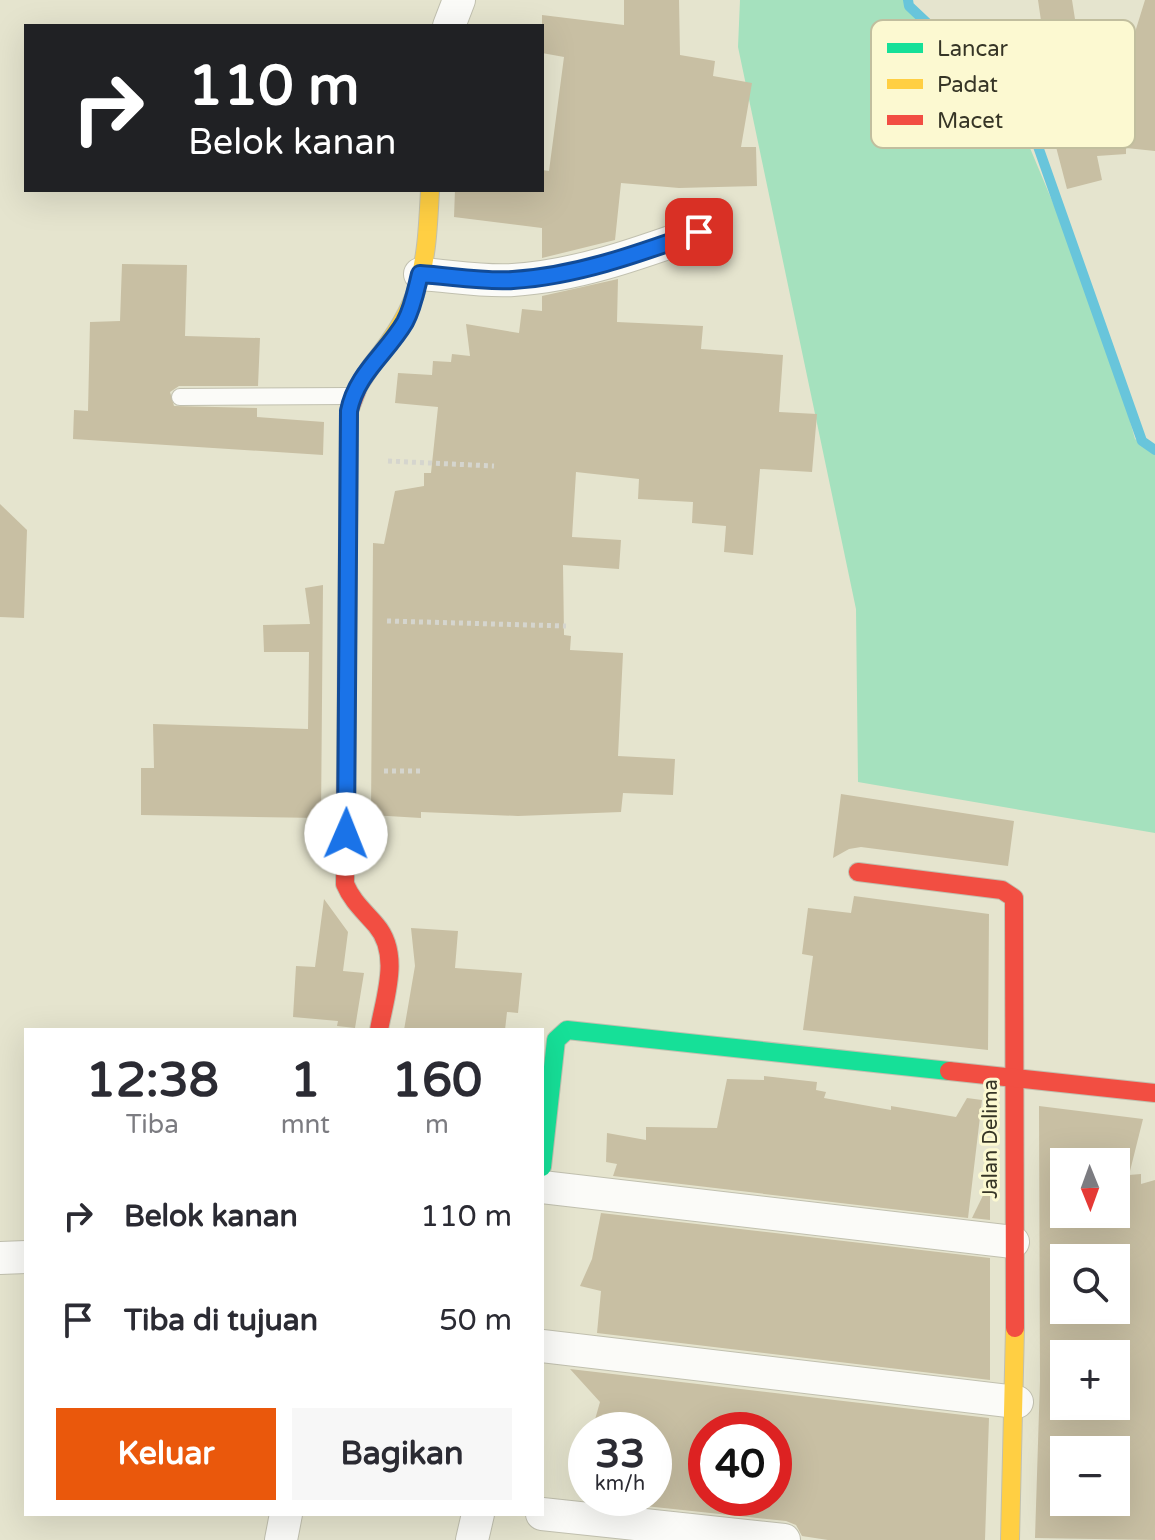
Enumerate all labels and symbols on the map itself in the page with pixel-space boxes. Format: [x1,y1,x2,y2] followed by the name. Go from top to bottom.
[871,20,1135,148] legend
[937,36,1009,62] text: Lancar
[937,72,998,98] text: Padat
[937,108,1003,134] text: Macet
[665,198,733,266] pin
[304,792,388,876] position arrow
[979,1079,1003,1199] street label: Jalan Delima
[1050,1148,1130,1228] north arrow
[688,1412,792,1516] speed limit sign: 40

